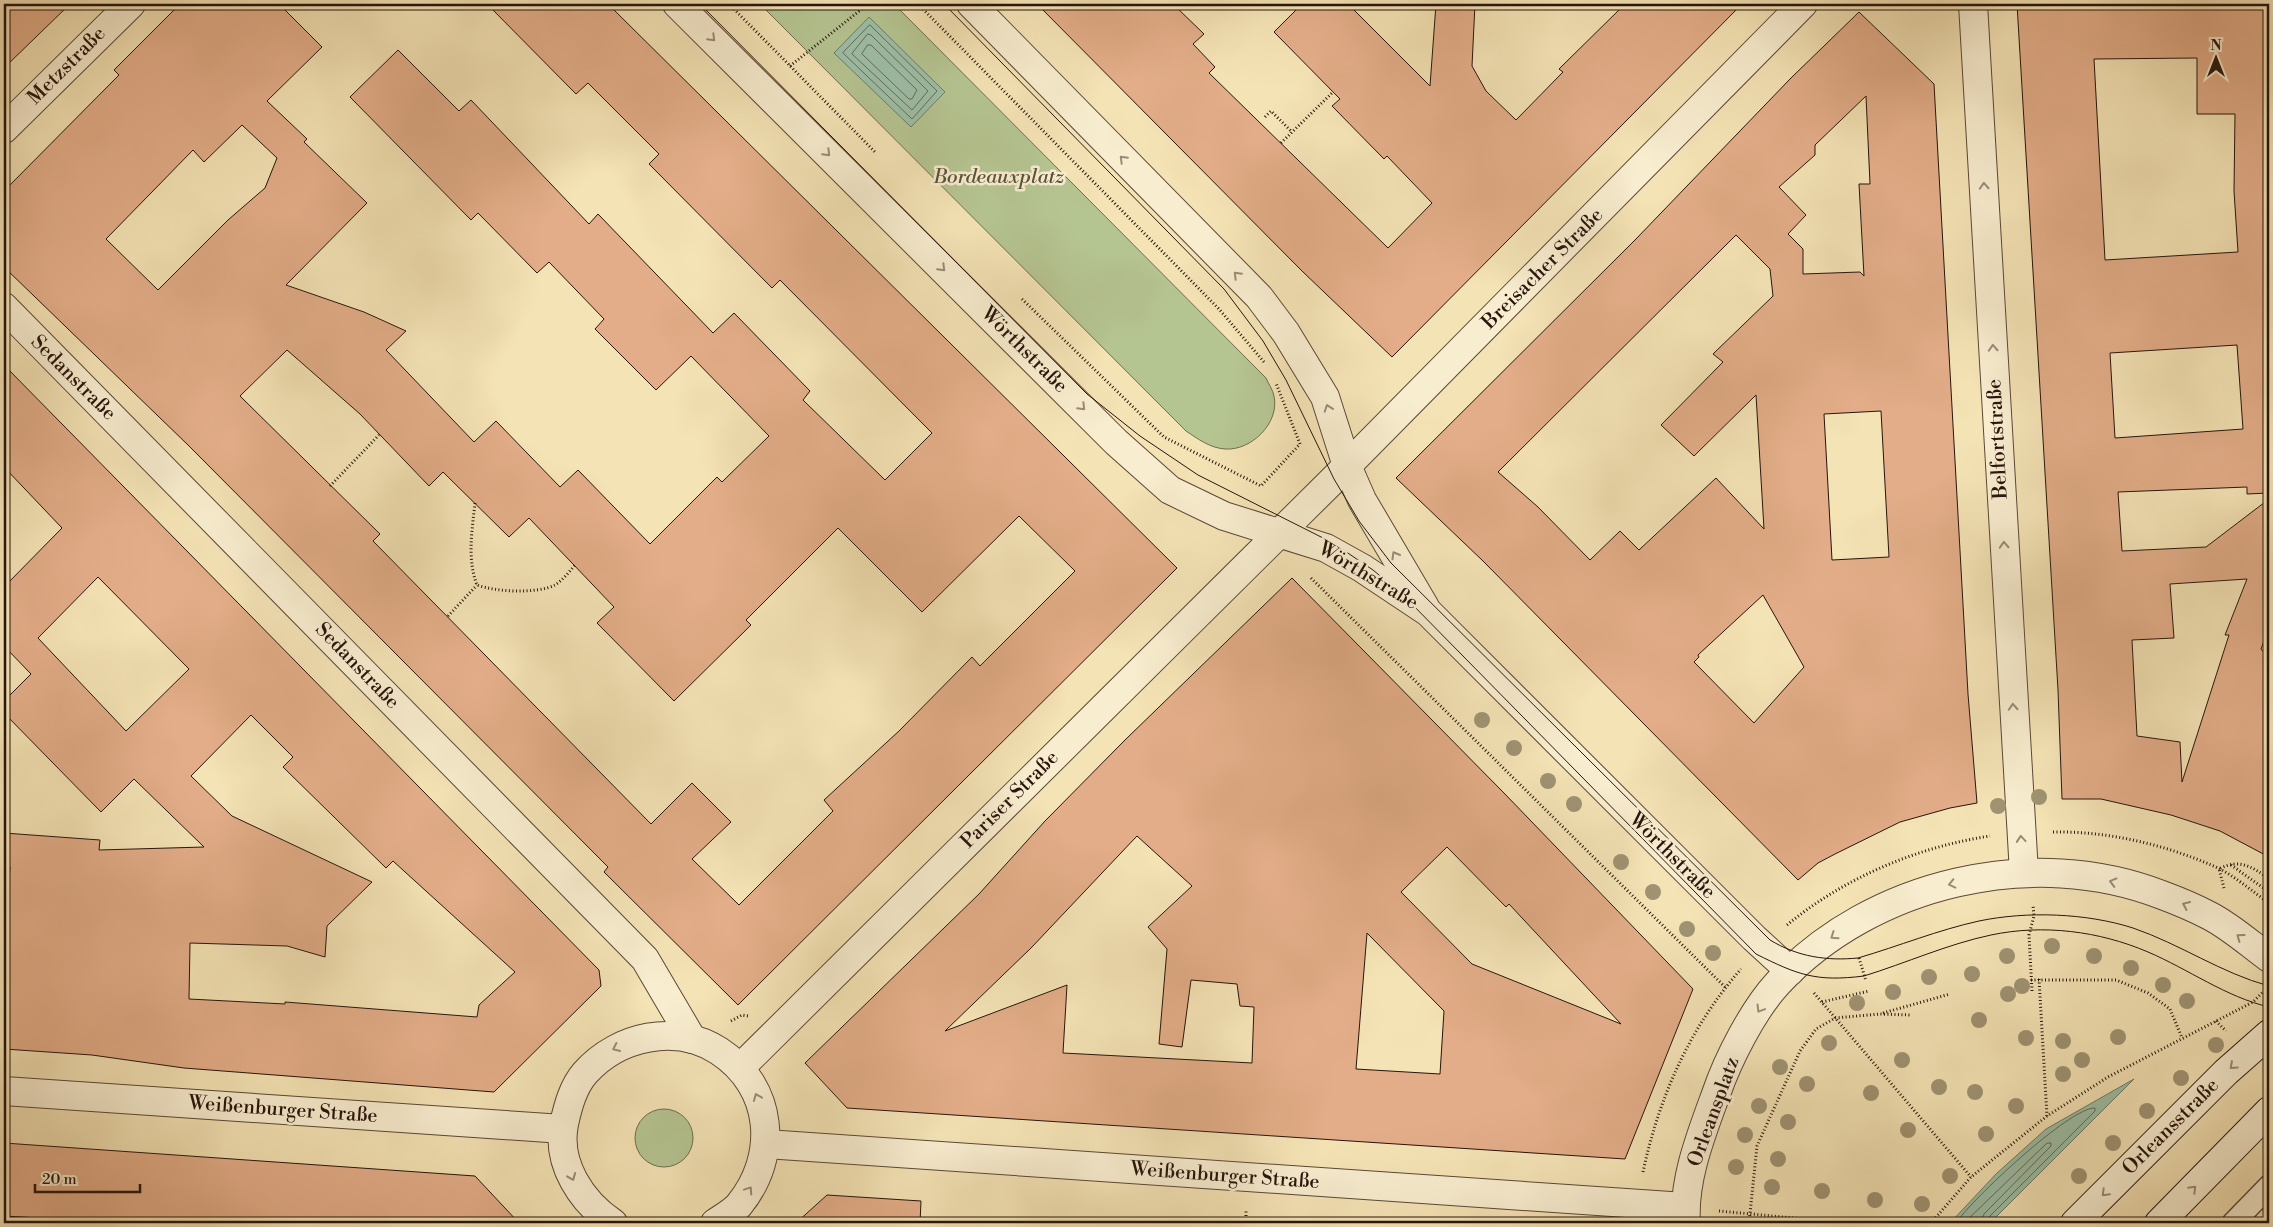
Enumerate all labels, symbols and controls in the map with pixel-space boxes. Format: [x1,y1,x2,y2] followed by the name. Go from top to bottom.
[23,22,111,110] street label: Metzstraße
[706,32,715,41] one-way arrow
[2190,32,2240,82] north arrow
[2210,37,2222,55] text: N
[821,147,830,156] one-way arrow
[1120,155,1129,164] one-way arrow
[932,165,1065,190] park label: Bordeauxplatz
[1978,181,1989,189] one-way arrow
[1476,203,1609,336] street label: Breisacher Straße
[936,262,945,271] one-way arrow
[1234,271,1243,280] one-way arrow
[975,301,1073,399] street label: Wörthstraße
[25,330,121,426] street label: Sedanstraße
[1987,344,1998,352] one-way arrow
[1982,378,2014,501] street label: Belfortstraße
[1076,401,1085,410] one-way arrow
[1324,404,1334,412] one-way arrow
[1313,536,1423,616] street label: Wörthstraße
[1999,541,2010,549] one-way arrow
[1391,551,1401,560] one-way arrow
[309,617,405,715] street label: Sedanstraße
[2008,703,2019,711] one-way arrow
[956,746,1064,854] street label: Pariser Straße
[1623,807,1721,905] street label: Wörthstraße
[2016,835,2027,843] one-way arrow
[2110,877,2118,887] one-way arrow
[1948,878,1957,889] one-way arrow
[2182,901,2191,912] one-way arrow
[1830,930,1840,939] one-way arrow
[2236,934,2246,943] one-way arrow
[1756,1003,1766,1012] one-way arrow
[612,1042,621,1053] one-way arrow
[1683,1054,1745,1170] street label: Orleansplatz
[2229,1060,2238,1069] one-way arrow
[2117,1073,2225,1181] street label: Orleansstraße
[187,1091,378,1129] street label: Weißenburger Straße
[753,1093,763,1101] one-way arrow
[1129,1157,1320,1195] street label: Weißenburger Straße
[35,1162,140,1194] scale bar
[42,1170,77,1189] text: 20 m
[566,1172,576,1181] one-way arrow
[2187,1185,2196,1194] one-way arrow
[743,1186,752,1196] one-way arrow
[2102,1187,2111,1196] one-way arrow

